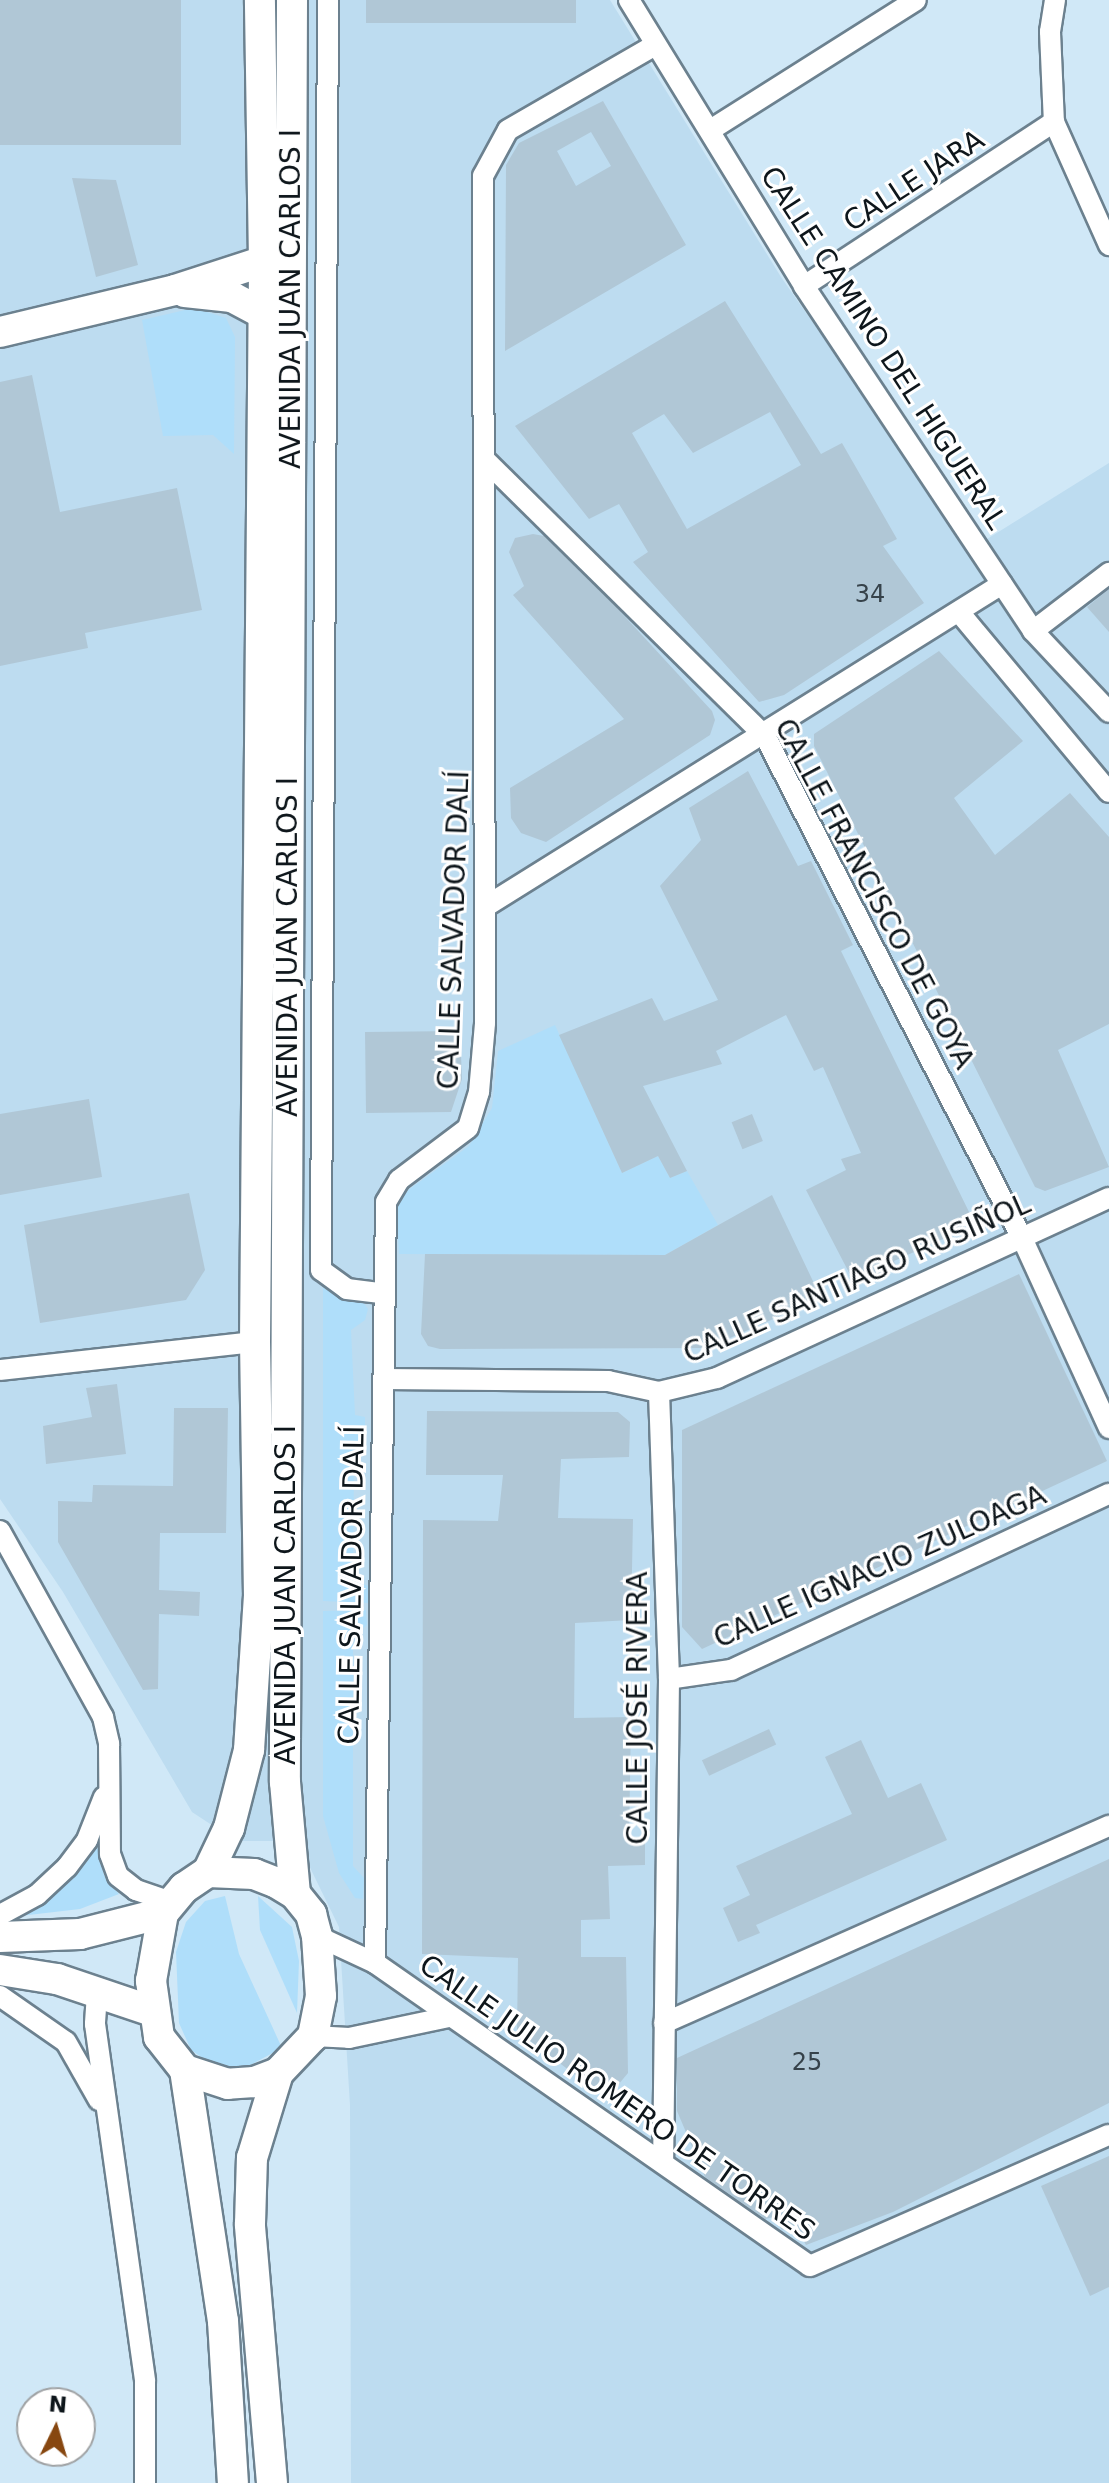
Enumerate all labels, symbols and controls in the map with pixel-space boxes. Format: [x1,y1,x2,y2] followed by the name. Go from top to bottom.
[837,123,991,239] street label: CALLE JARA
[274,129,308,469] street label: AVENIDA JUAN CARLOS I
[753,160,1013,536] street label: CALLE CAMINO DEL HIGUERAL
[855,581,885,609] house number: 34
[767,713,981,1075] street label: CALLE FRANCISCO DE GOYA
[432,770,476,1090] street label: CALLE SALVADOR DALÍ
[271,777,305,1117] street label: AVENIDA JUAN CARLOS I
[678,1187,1036,1371] street label: CALLE SANTIAGO RUSIÑOL
[269,1425,303,1765] street label: AVENIDA JUAN CARLOS I
[332,1425,372,1745] street label: CALLE SALVADOR DALÍ
[709,1478,1051,1656] street label: CALLE IGNACIO ZULOAGA
[621,1571,655,1845] street label: CALLE JOSÉ RIVERA
[413,1948,821,2248] street label: CALLE JULIO ROMERO DE TORRES
[792,2049,822,2077] house number: 25
[16,2387,96,2467] north arrow
[48,2391,68,2418] text: N

